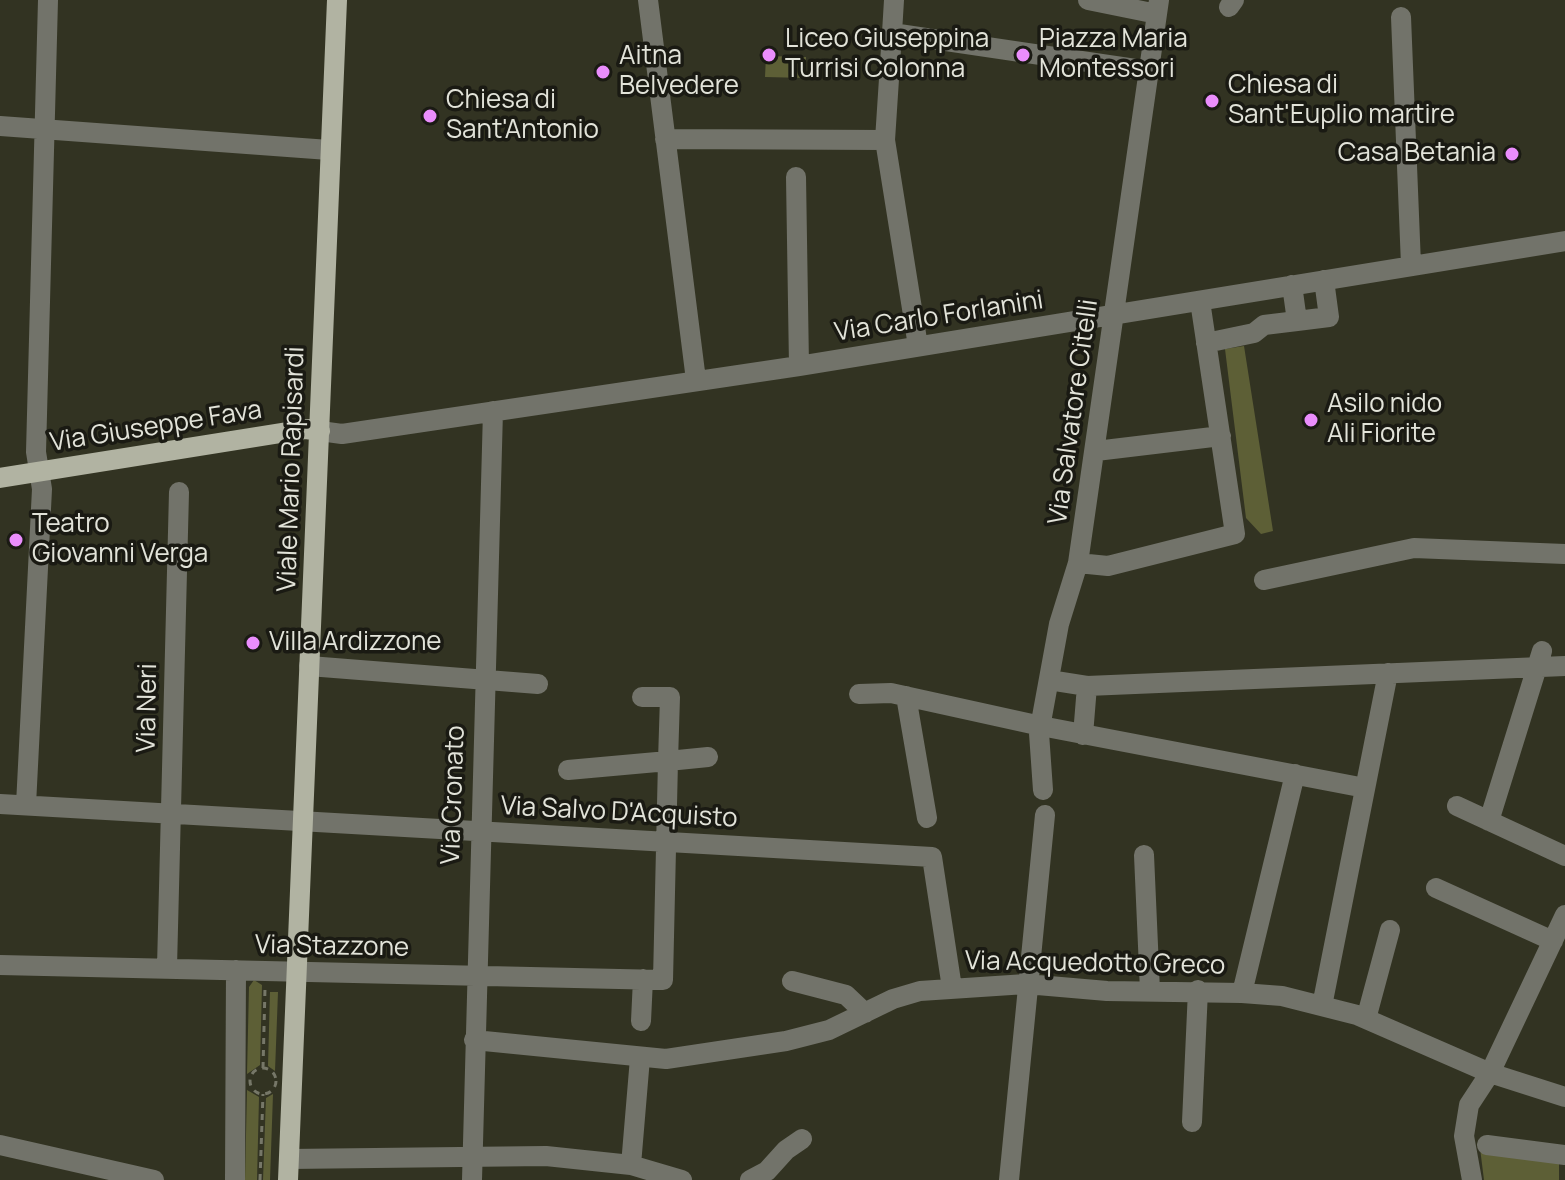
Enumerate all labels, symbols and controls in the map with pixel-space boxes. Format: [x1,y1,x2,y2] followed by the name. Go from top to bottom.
[785,24,989,86] place label: Liceo Giuseppina Turrisi Colonna
[1039,24,1188,86] place label: Piazza Maria Montessori
[619,41,739,102] place label: Aitna Belvedere
[760,46,778,64] marker: Liceo Giuseppina Turrisi Colonna
[1014,46,1032,64] marker: Piazza Maria Montessori
[594,63,612,81] marker: Aitna Belvedere
[1228,70,1455,132] place label: Chiesa di Sant'Euplio martire
[446,85,599,146] place label: Chiesa di Sant'Antonio
[1203,92,1221,110] marker: Chiesa di Sant'Euplio martire
[421,107,439,125] marker: Chiesa di Sant'Antonio
[1338,138,1496,170] place label: Casa Betania
[1503,145,1521,163] marker: Casa Betania
[832,285,1046,349] street label: Via Carlo Forlanini
[1043,297,1105,527] street label: Via Salvatore Citelli
[272,346,312,592] street label: Viale Mario Rapisardi
[1327,389,1442,450] place label: Asilo nido Ali Fiorite
[48,395,264,459] street label: Via Giuseppe Fava
[1302,411,1320,429] marker: Asilo nido Ali Fiorite
[32,509,208,570] place label: Teatro Giovanni Verga
[7,531,25,549] marker: Teatro Giovanni Verga
[269,627,442,659] place label: Villa Ardizzone
[244,634,262,652] marker: Villa Ardizzone
[132,663,164,753] street label: Via Neri
[436,725,472,865] street label: Via Cronato
[500,791,738,835] street label: Via Salvo D'Acquisto
[255,930,409,964] street label: Via Stazzone
[965,946,1225,982] street label: Via Acquedotto Greco

